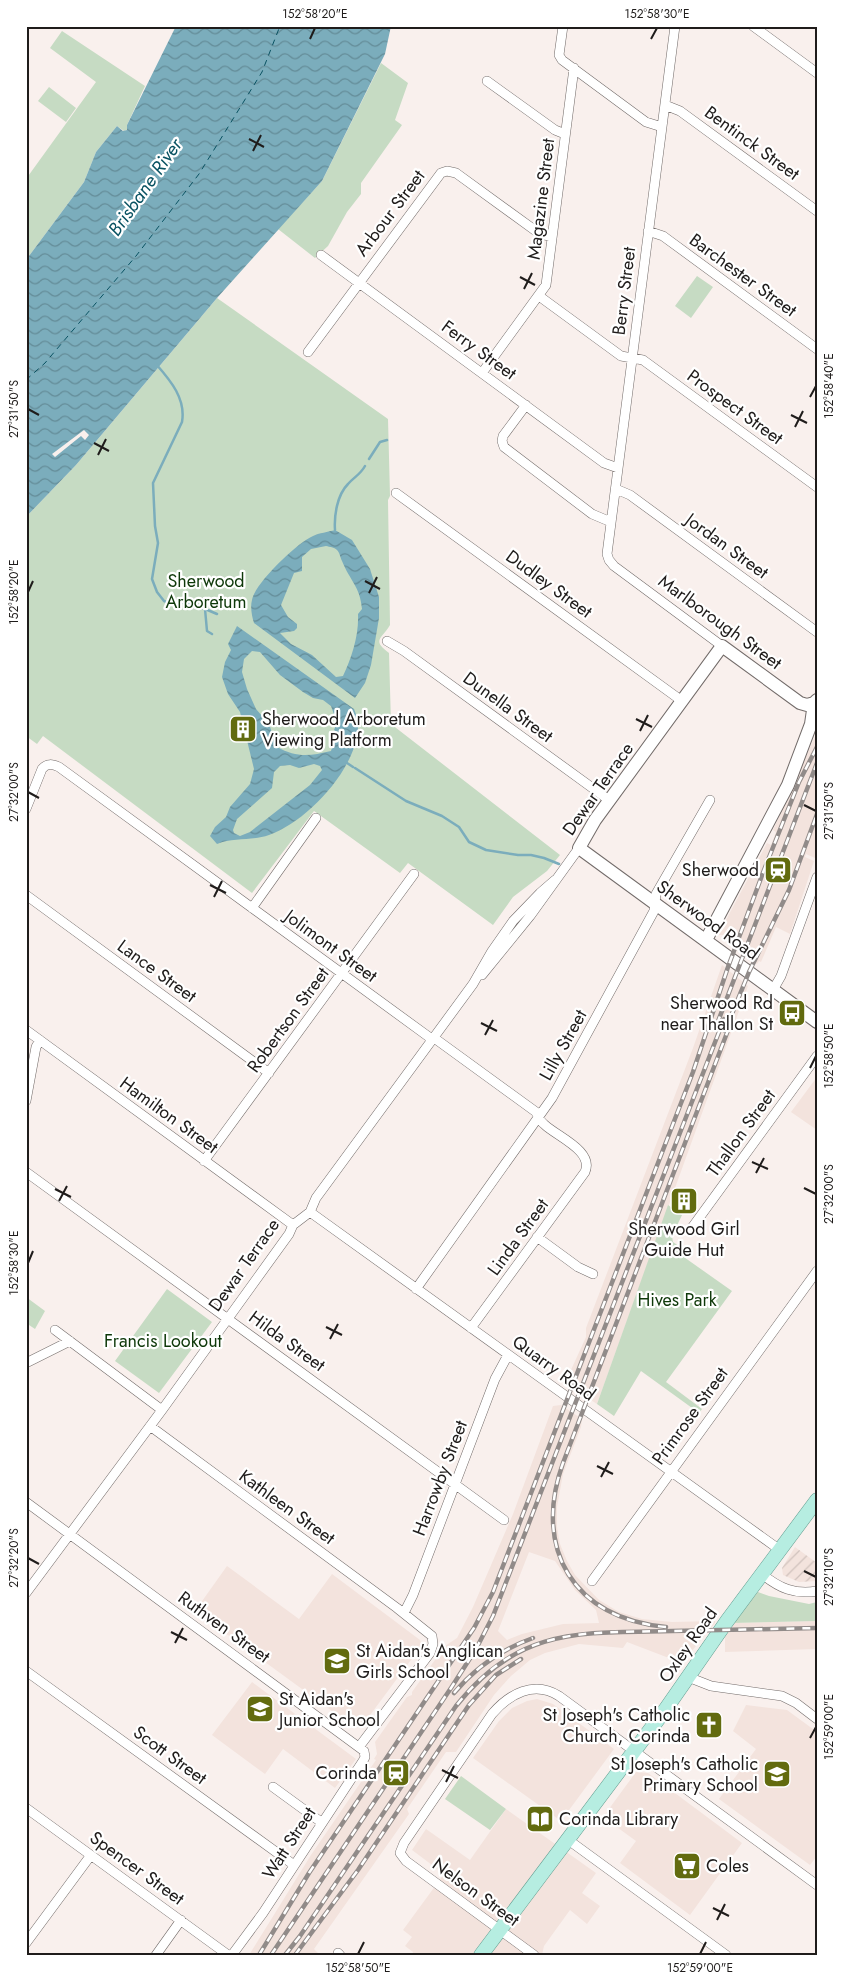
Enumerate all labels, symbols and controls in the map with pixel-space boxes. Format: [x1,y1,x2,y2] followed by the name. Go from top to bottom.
[282,5,348,23] text: 152°58'20"E
[624,5,690,23] text: 152°58'30"E
[699,100,806,187] street label: Bentinck Street
[101,131,190,241] water label: Brisbane River
[521,136,561,261] street label: Magazine Street
[349,164,432,262] street label: Arbour Street
[684,227,803,323] street label: Barchester Street
[606,245,642,336] street label: Berry Street
[436,314,522,386] street label: Ferry Street
[820,353,838,419] text: 152°58'40"E
[682,363,789,451] street label: Prospect Street
[5,380,23,438] text: 27°31'50"S
[678,506,774,585] street label: Jordan Street
[500,544,598,625] street label: Dudley Street
[5,559,23,625] text: 152°58'20"E
[165,568,247,615] park label: Sherwood Arboretum
[653,568,788,676] street label: Marlborough Street
[458,665,559,749] street label: Dunella Street
[262,706,426,753] place label: Sherwood Arboretum Viewing Platform
[228,714,258,744] building icon: Sherwood Arboretum Viewing Platform
[556,737,640,841] street label: Dewar Terrace
[5,762,23,822] text: 27°32'00"S
[820,782,838,840] text: 27°31'50"S
[763,855,793,885] station icon: Sherwood
[682,857,759,883] place label: Sherwood
[651,874,765,966] street label: Sherwood Road
[278,902,383,989] street label: Jolimont Street
[112,933,203,1009] street label: Lance Street
[241,961,336,1078] street label: Robertson Street
[660,990,774,1037] place label: Sherwood Rd near Thallon St
[777,998,807,1028] bus stop icon: Sherwood Rd near Thallon St
[533,1004,593,1085] street label: Lilly Street
[820,1023,838,1089] text: 152°58'50"E
[114,1070,224,1160] street label: Hamilton Street
[700,1083,782,1182] street label: Thallon Street
[820,1164,838,1224] text: 27°32'00"S
[669,1186,699,1216] building icon: Sherwood Girl Guide Hut
[481,1193,555,1281] street label: Linda Street
[202,1213,286,1317] street label: Dewar Terrace
[628,1216,740,1263] place label: Sherwood Girl Guide Hut
[5,1230,23,1296] text: 152°58'30"E
[637,1287,717,1313] park label: Hives Park
[243,1304,331,1378] street label: Hilda Street
[104,1328,223,1354] park label: Francis Lookout
[507,1329,601,1407] street label: Quarry Road
[646,1361,735,1470] street label: Primrose Street
[406,1416,474,1539] street label: Harrowby Street
[234,1463,341,1551] street label: Kathleen Street
[5,1528,23,1588] text: 27°32'20"S
[820,1548,838,1606] text: 27°32'10"S
[173,1585,276,1670] street label: Ruthven Street
[652,1602,724,1688] street label: Oxley Road
[356,1638,503,1685] place label: St Aidan's Anglican Girls School
[322,1646,352,1676] school or university icon: St Aidan's Anglican Girls School
[277,1686,380,1733] place label: St Aidan's Junior School
[245,1694,275,1724] school or university icon: St Aidan's Junior School
[820,1694,838,1760] text: 152°59'00"E
[543,1702,690,1749] place label: St Joseph's Catholic Church, Corinda
[694,1710,724,1740] church icon: St Joseph's Catholic Church, Corinda
[128,1719,213,1791] street label: Scott Street
[611,1751,758,1798] place label: St Joseph's Catholic Primary School
[381,1758,411,1788] station icon: Corinda
[762,1759,792,1789] school or university icon: St Joseph's Catholic Primary School
[316,1760,377,1786] place label: Corinda
[256,1801,323,1884] street label: Watt Street
[525,1804,555,1834] library icon: Corinda Library
[559,1806,678,1832] place label: Corinda Library
[84,1825,190,1912] street label: Spencer Street
[427,1851,526,1933] street label: Nelson Street
[672,1851,702,1881] supermarket icon: Coles
[706,1853,749,1879] place label: Coles
[325,1959,391,1977] text: 152°58'50"E
[667,1959,733,1977] text: 152°59'00"E

